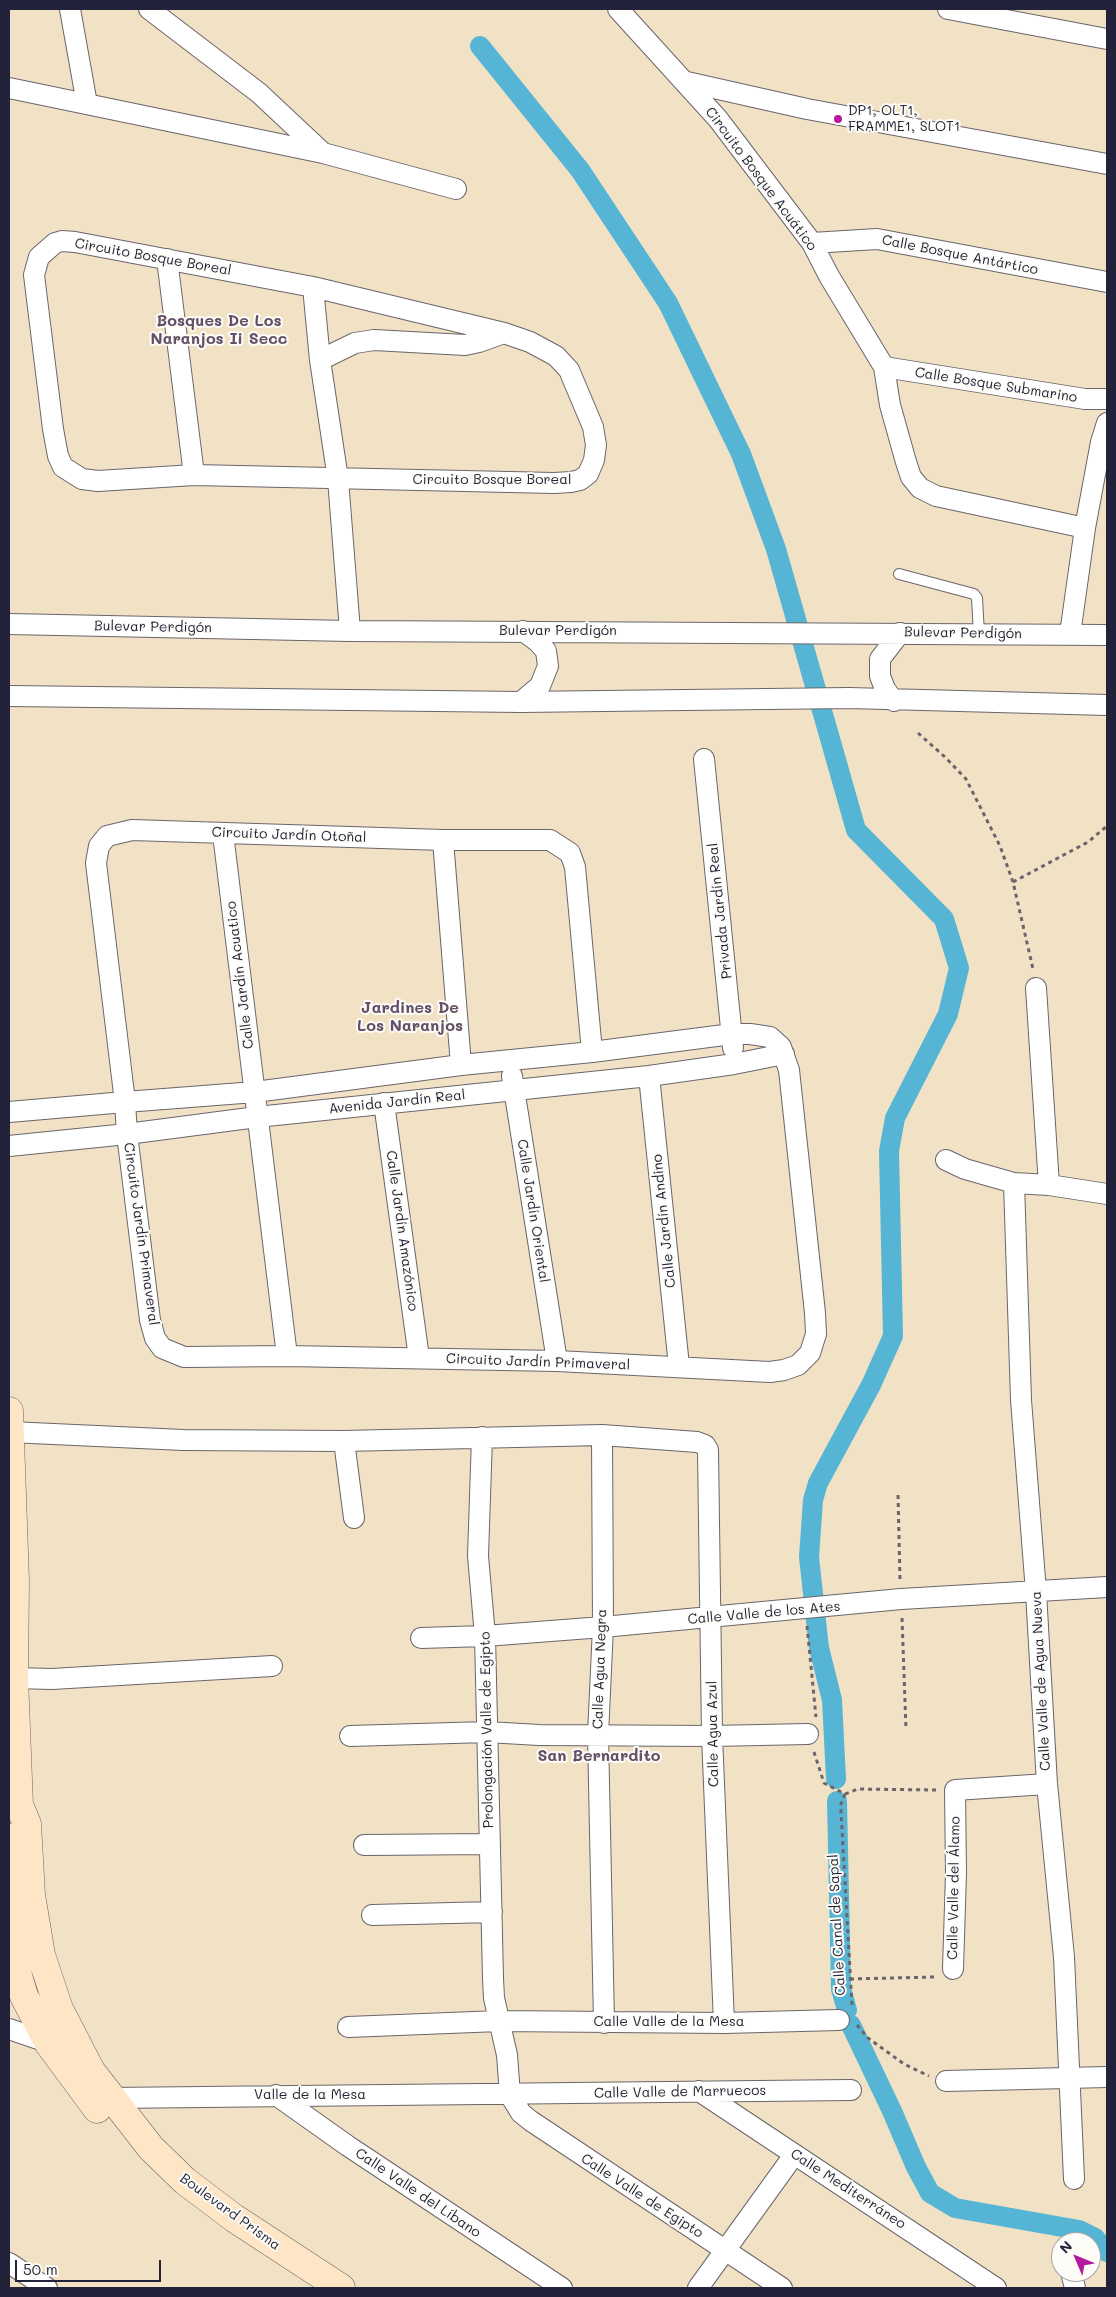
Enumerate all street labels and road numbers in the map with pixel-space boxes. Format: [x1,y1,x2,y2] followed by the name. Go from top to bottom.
[702,104,820,254] street label: Circuito Bosque Acuático
[880,232,1040,278] street label: Calle Bosque Antártico
[73,235,233,279] street label: Circuito Bosque Boreal
[914,364,1078,406] street label: Calle Bosque Submarino
[413,472,571,488] street label: Circuito Bosque Boreal
[94,618,212,636] street label: Bulevar Perdigón
[499,623,617,639] street label: Bulevar Perdigón
[904,624,1022,642] street label: Bulevar Perdigón
[211,824,367,846] street label: Circuito Jardín Otoñal
[704,842,736,980] street label: Privada Jardín Real
[223,900,257,1050] street label: Calle Jardín Acuatico
[328,1086,466,1118] street label: Avenida Jardín Real
[513,1138,553,1284] street label: Calle Jardín Oriental
[120,1142,162,1326] street label: Circuito Jardín Primaveral
[382,1150,422,1312] street label: Calle Jardín Amazónico
[649,1153,679,1289] street label: Calle Jardín Andino
[446,1350,630,1374] street label: Circuito Jardín Primaveral
[1028,1591,1054,1771] street label: Calle Valle de Agua Nueva
[687,1598,841,1628] street label: Calle Valle de los Ates
[590,1609,610,1729] street label: Calle Agua Negra
[477,1631,497,1829] street label: Prolongación Valle de Egipto
[704,1681,722,1787] street label: Calle Agua Azul
[944,1816,964,1960] street label: Calle Valle del Álamo
[825,1854,849,1996] street label: Calle Canal de Sapal
[594,2014,744,2030] street label: Calle Valle de la Mesa
[594,2082,766,2102] street label: Calle Valle de Marruecos
[254,2087,366,2103] street label: Valle de la Mesa
[352,2145,484,2241] street label: Calle Valle del Líbano
[787,2145,909,2233] street label: Calle Mediterráneo
[578,2150,706,2242] street label: Calle Valle de Egipto
[177,2170,283,2254] street label: Boulevard Prisma

